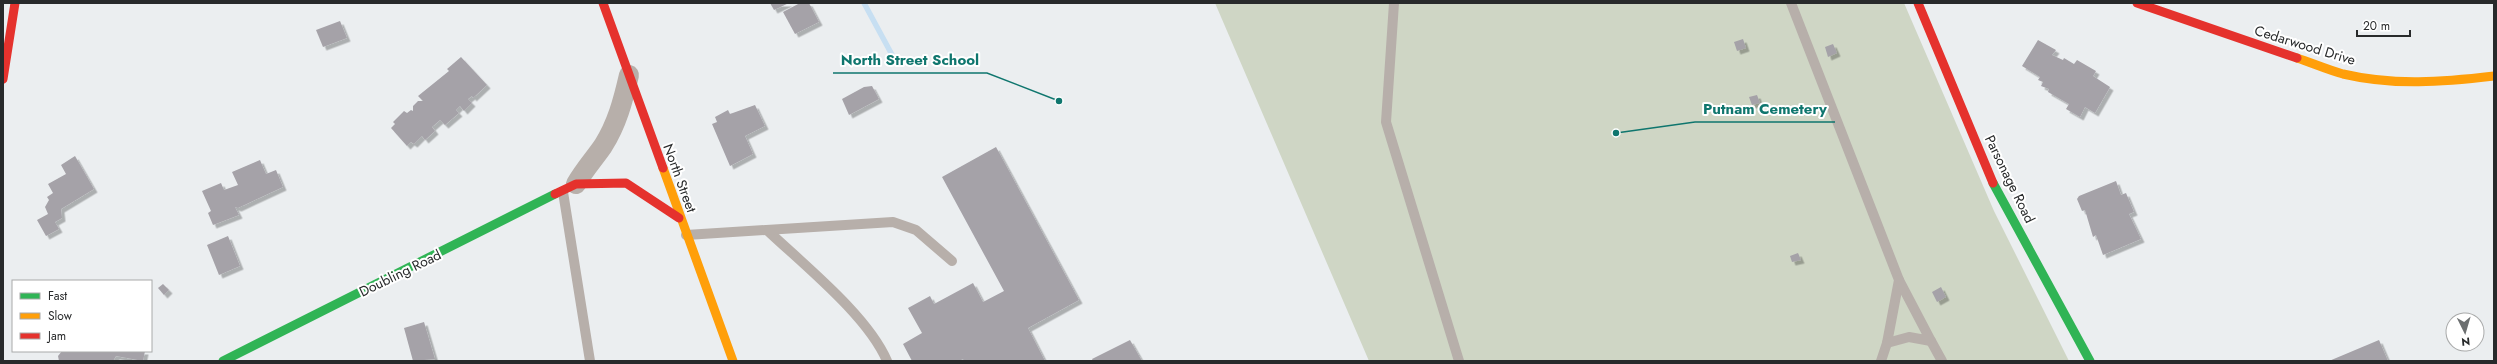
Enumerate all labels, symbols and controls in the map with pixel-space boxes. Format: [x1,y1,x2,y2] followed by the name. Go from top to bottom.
[2357,12,2410,38] scale bar
[2363,17,2390,35] text: 20 m
[2252,20,2358,70] street label: Cedarwood Drive
[833,46,987,73] callout: North Street School
[841,49,979,71] text: North Street School
[1695,95,1835,122] callout: Putnam Cemetery
[1703,98,1827,120] text: Putnam Cemetery
[1980,132,2040,226] street label: Parsonage Road
[658,141,702,216] street label: North Street
[356,244,444,302] street label: Doubling Road
[12,280,152,352] legend
[48,287,67,305] text: Fast
[48,307,73,325] text: Slow
[2445,312,2485,352] north arrow
[46,327,66,345] text: Jam
[2461,334,2471,350] text: N

